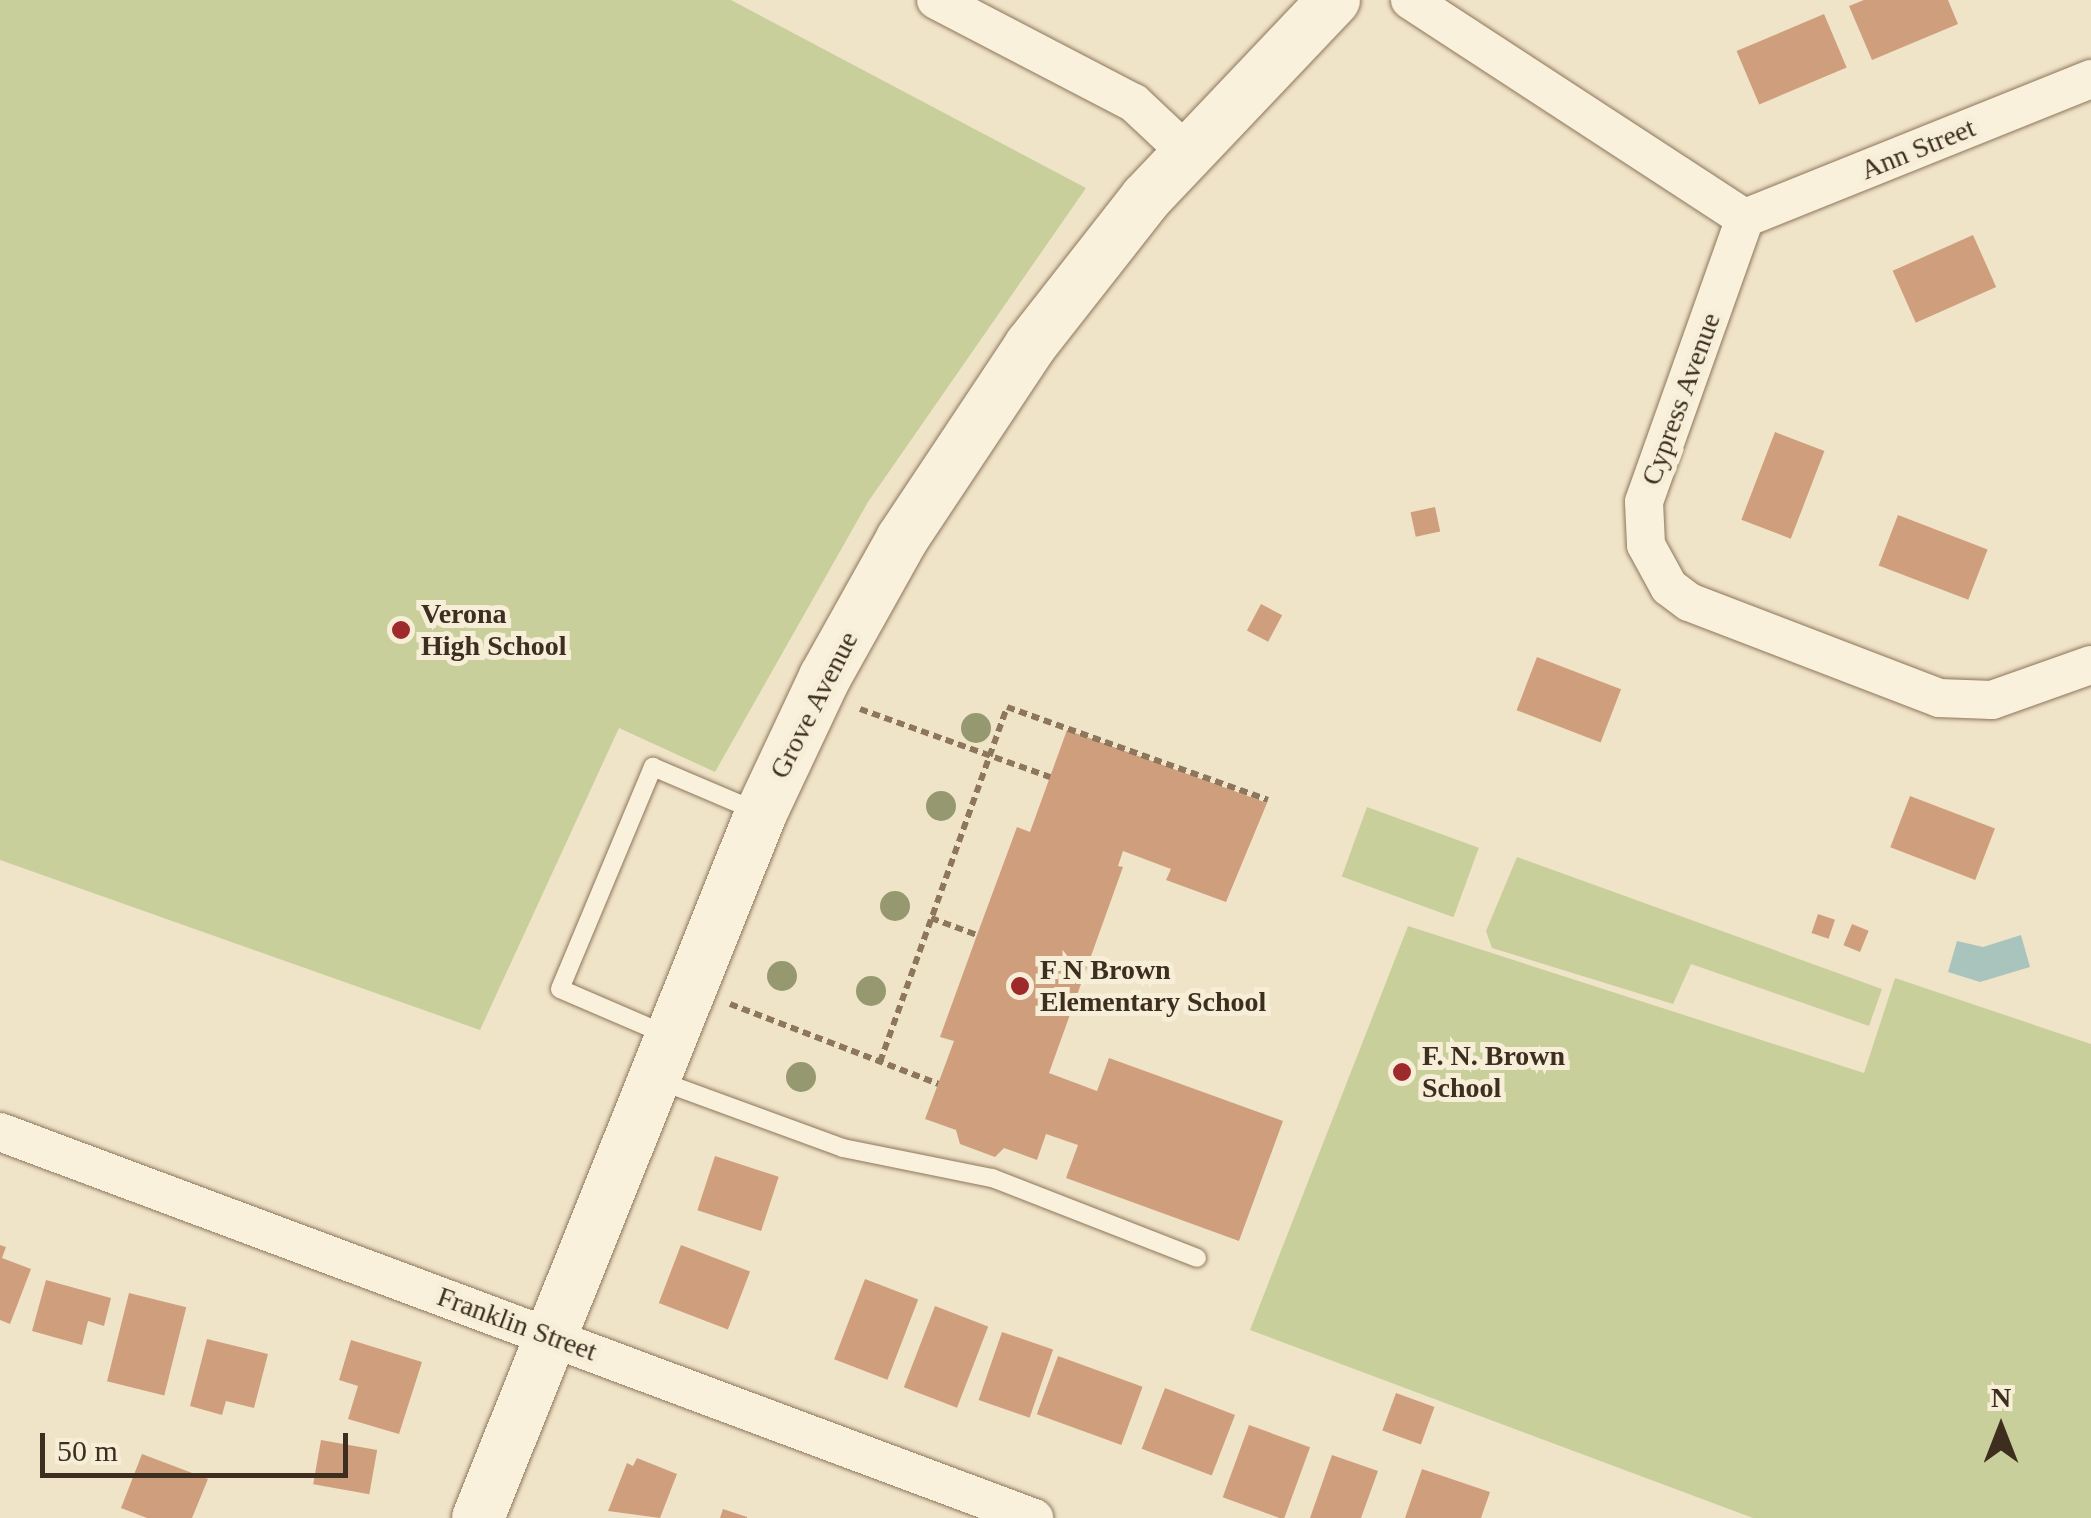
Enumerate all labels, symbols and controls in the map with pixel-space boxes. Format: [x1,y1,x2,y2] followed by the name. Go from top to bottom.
[1856,111,1980,187] street label: Ann Street
[1634,308,1728,490] street label: Cypress Avenue
[421,597,566,663] place label: Verona High School
[390,619,412,641] marker: Verona High School
[762,625,866,785] street label: Grove Avenue
[1040,953,1266,1019] place label: F N Brown Elementary School
[1009,975,1031,997] marker: F N Brown Elementary School
[1422,1039,1565,1105] place label: F. N. Brown School
[1391,1061,1413,1083] marker: F. N. Brown School
[433,1280,601,1368] street label: Franklin Street
[1951,1378,2051,1478] north arrow
[1991,1382,2011,1413] text: N
[45,1413,352,1475] scale bar
[57,1434,118,1467] text: 50 m

